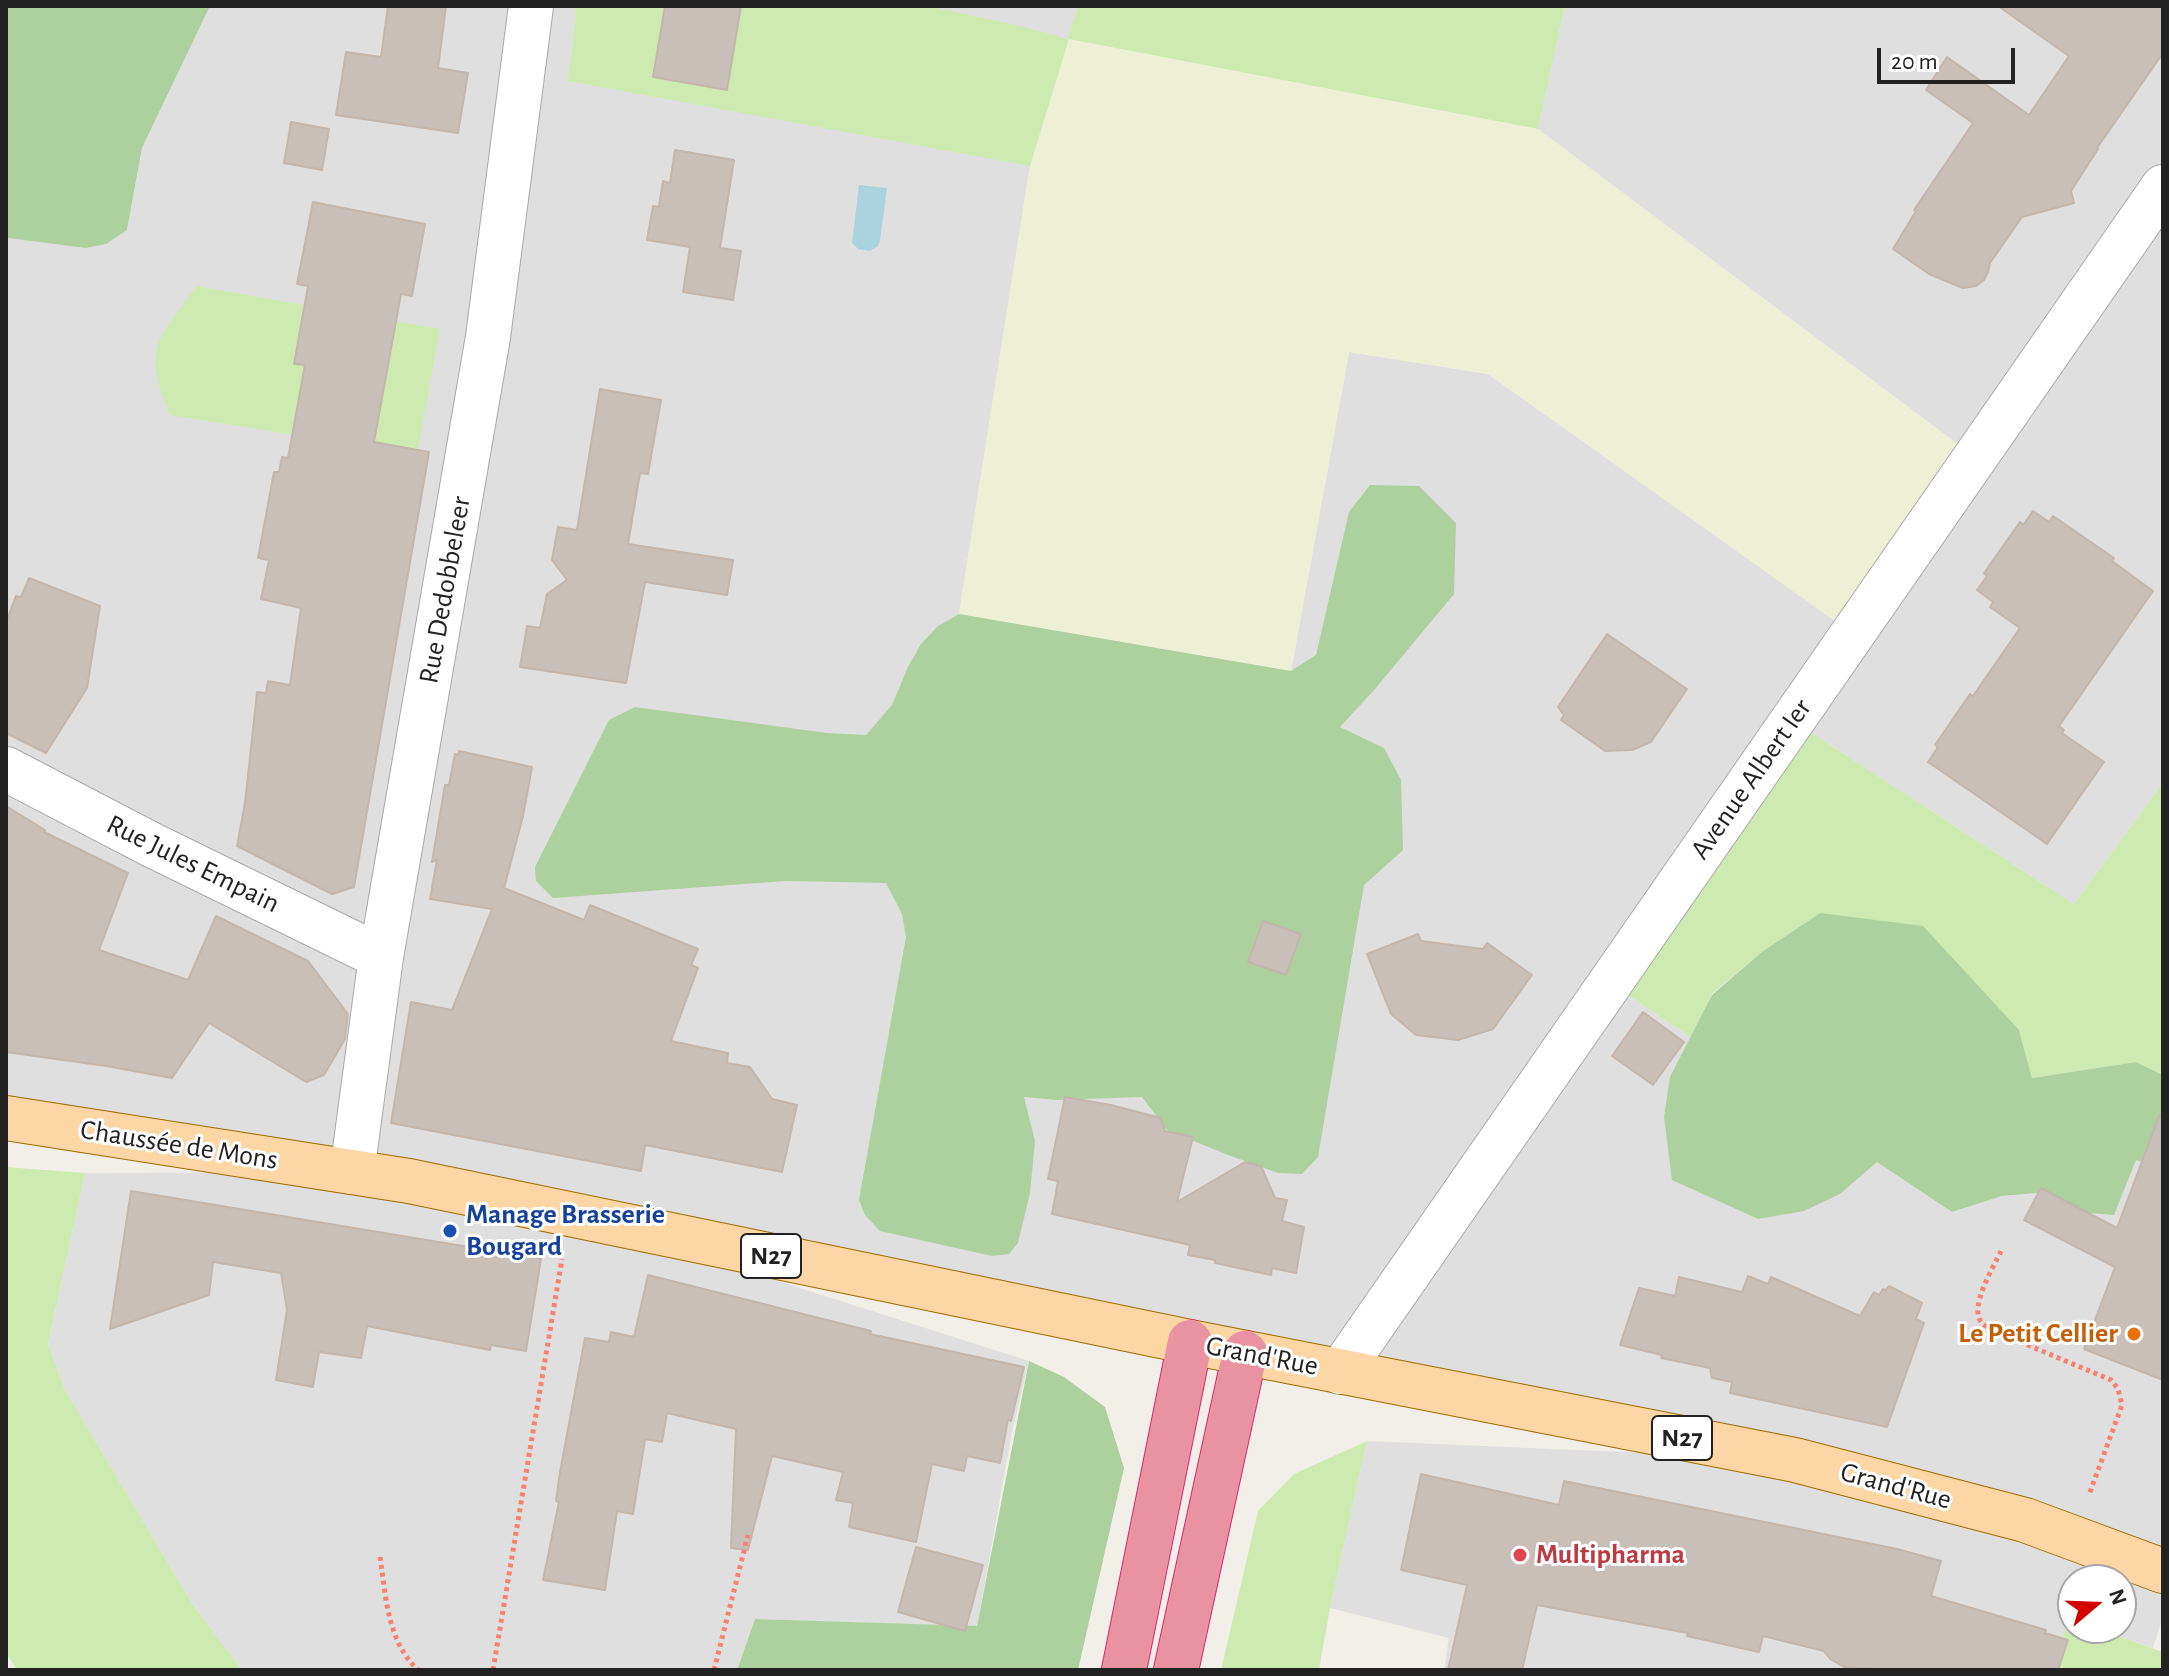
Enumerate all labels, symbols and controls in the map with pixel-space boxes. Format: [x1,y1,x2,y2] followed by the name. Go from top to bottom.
[1881,32,2019,82] scale bar
[1891,50,1938,74] text: 20 m
[412,494,478,686] street label: Rue Dedobbeleer
[1683,692,1819,866] street label: Avenue Albert Ier
[101,808,285,920] street label: Rue Jules Empain
[78,1113,280,1177] street label: Chaussée de Mons
[466,1198,665,1264] place label: Manage Brasserie Bougard
[441,1222,459,1240] marker: Manage Brasserie Bougard
[741,1234,801,1278] road number: N27
[1958,1317,2118,1351] place label: Le Petit Cellier
[2125,1325,2143,1343] marker: Le Petit Cellier
[1203,1329,1321,1383] street label: Grand'Rue
[1652,1416,1712,1460] road number: N27
[1837,1455,1955,1517] street label: Grand'Rue
[1536,1538,1685,1572] place label: Multipharma
[1511,1546,1529,1564] marker: Multipharma
[2057,1564,2137,1644] north arrow
[2105,1586,2131,1608] text: N

